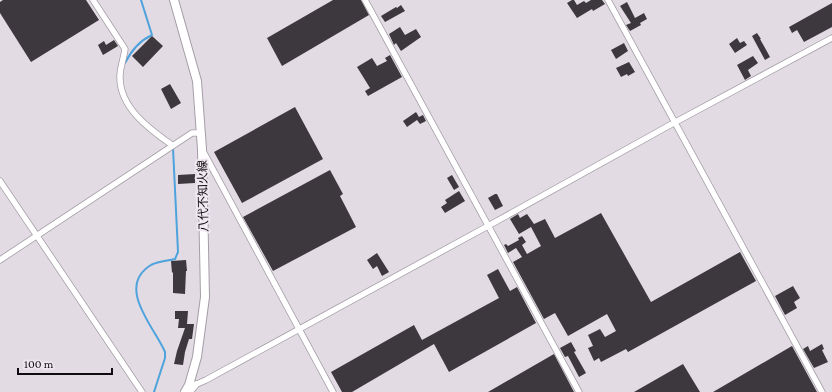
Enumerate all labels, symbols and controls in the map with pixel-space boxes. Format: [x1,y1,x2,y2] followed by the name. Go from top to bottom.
[195,160,211,232] street label: 八代不知火線
[18,350,112,376] scale bar
[24,357,54,371] text: 100 m

